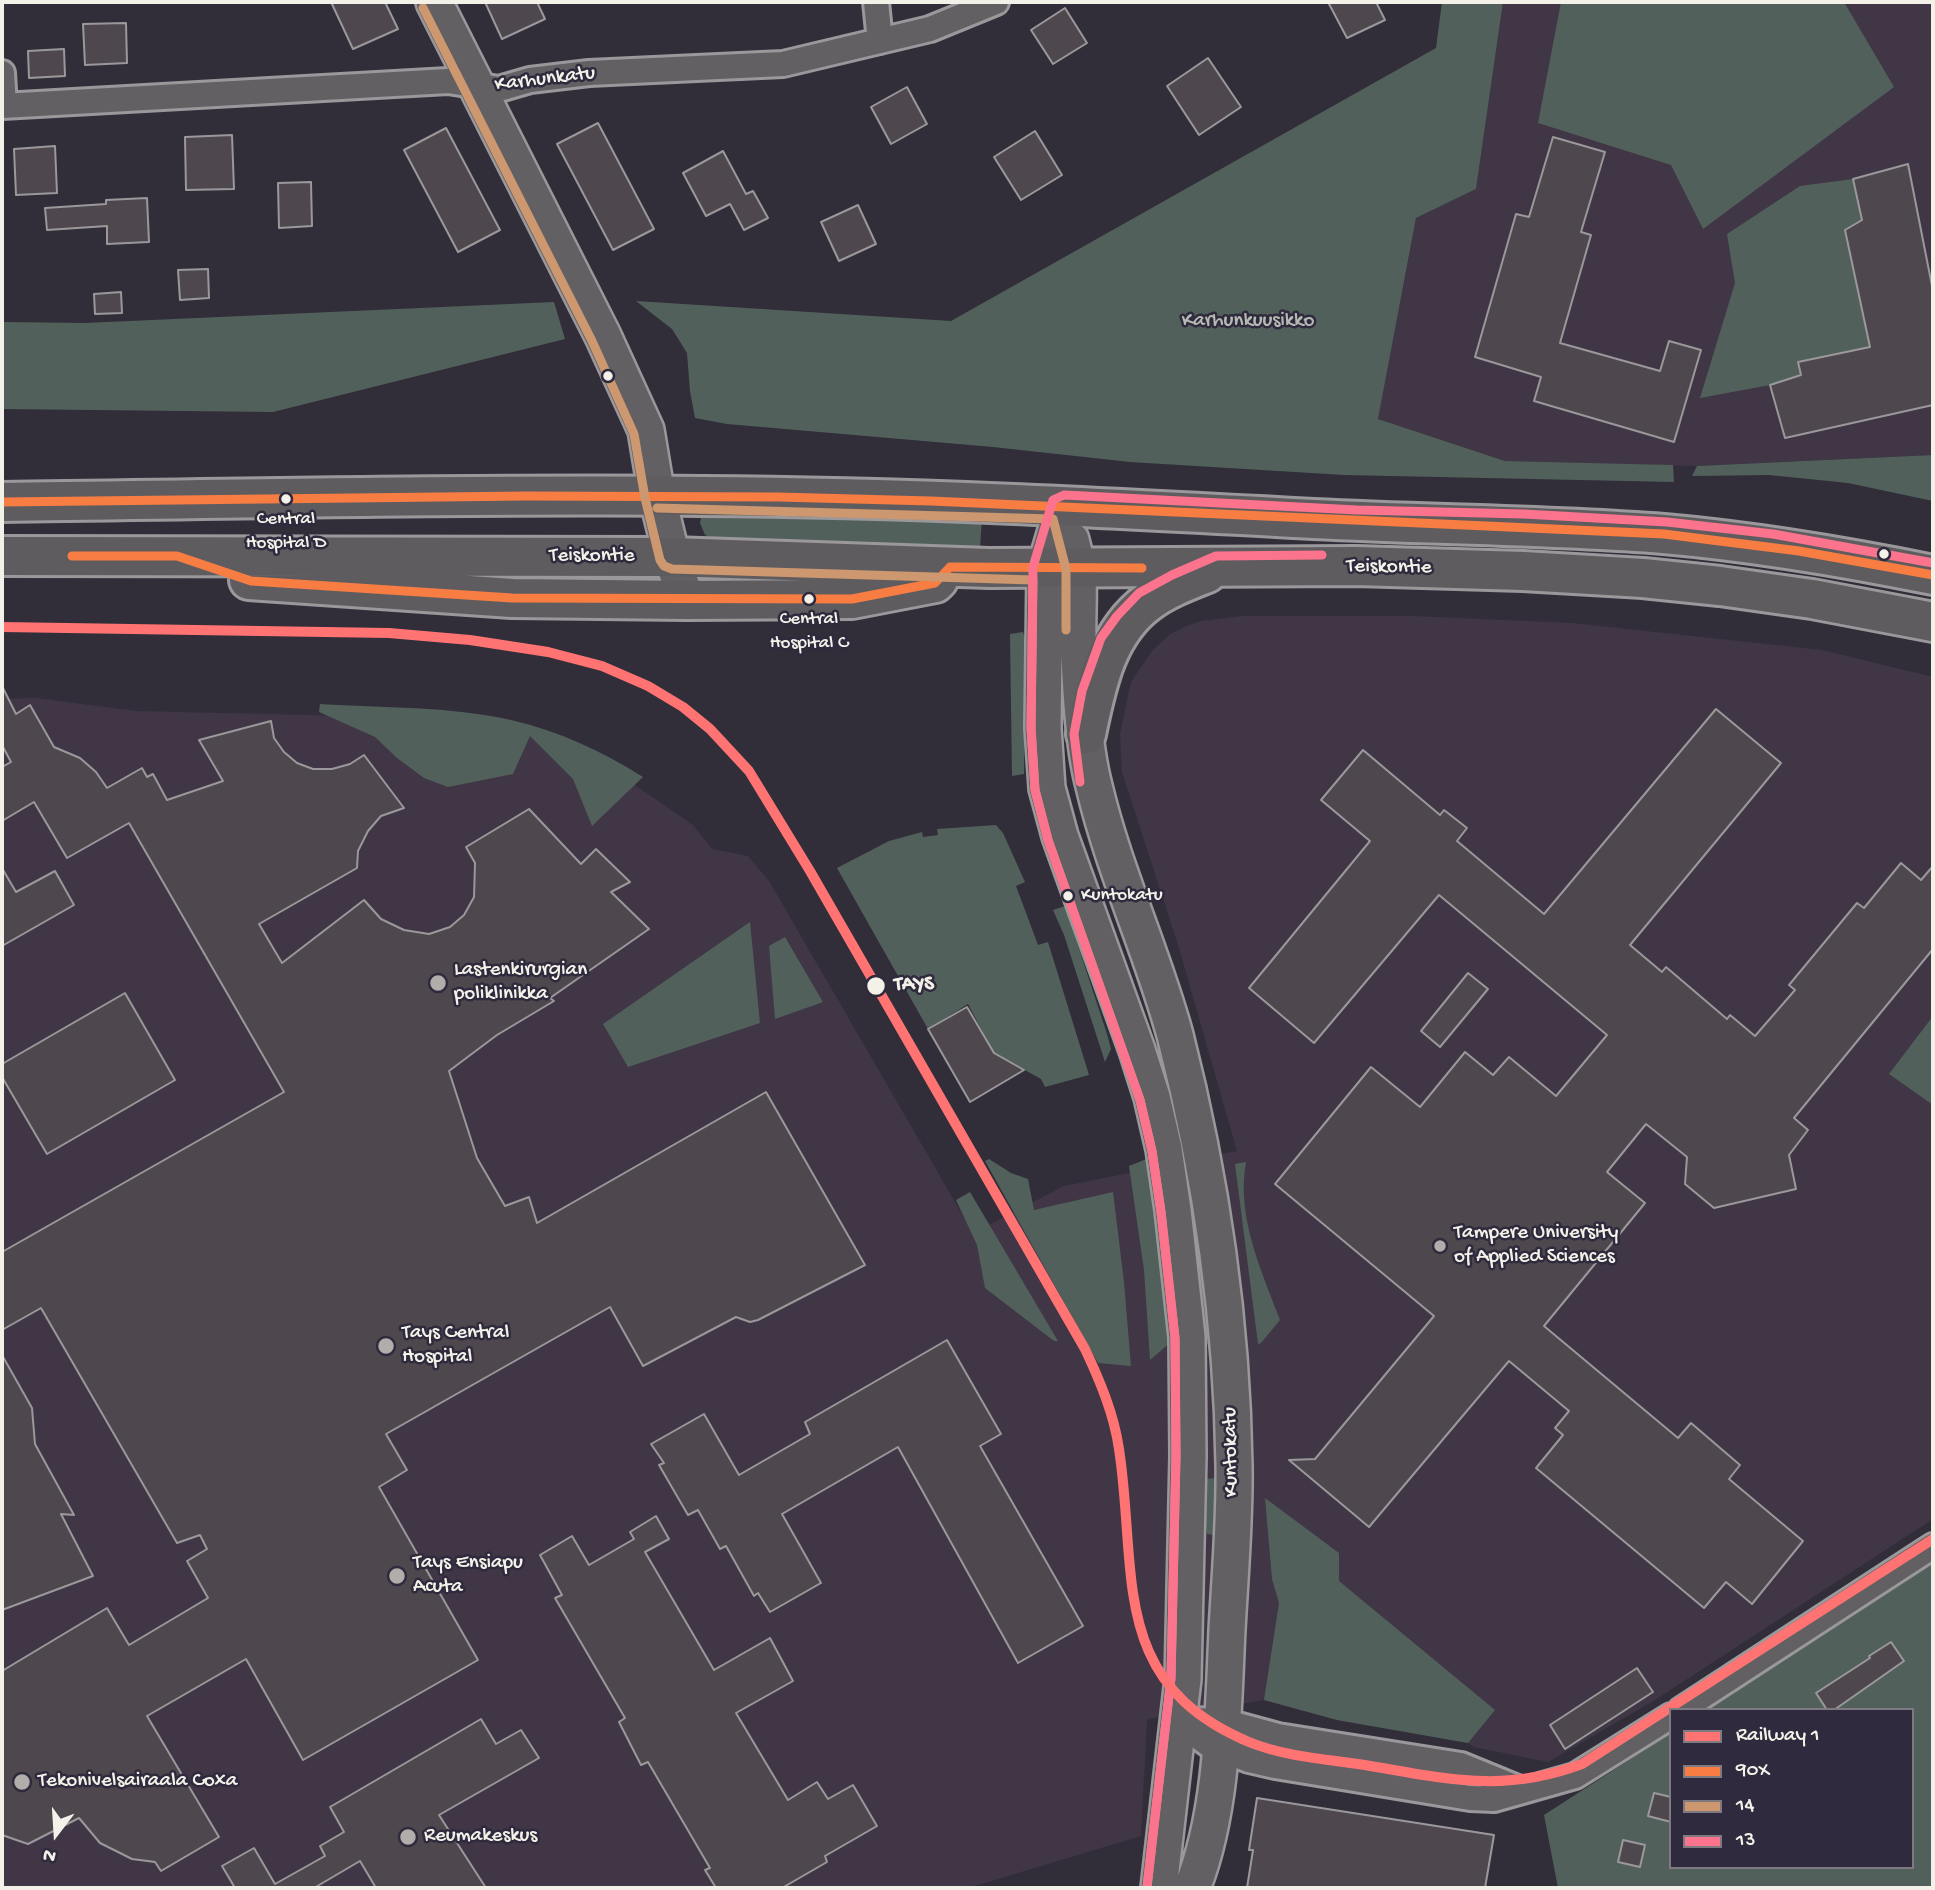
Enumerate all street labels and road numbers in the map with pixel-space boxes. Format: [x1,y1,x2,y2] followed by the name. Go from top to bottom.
[493,61,597,99] street label: Karhunkatu
[549,544,635,570] street label: Teiskontie
[1346,555,1432,581] street label: Teiskontie
[1219,1407,1245,1497] street label: Kuntokatu

